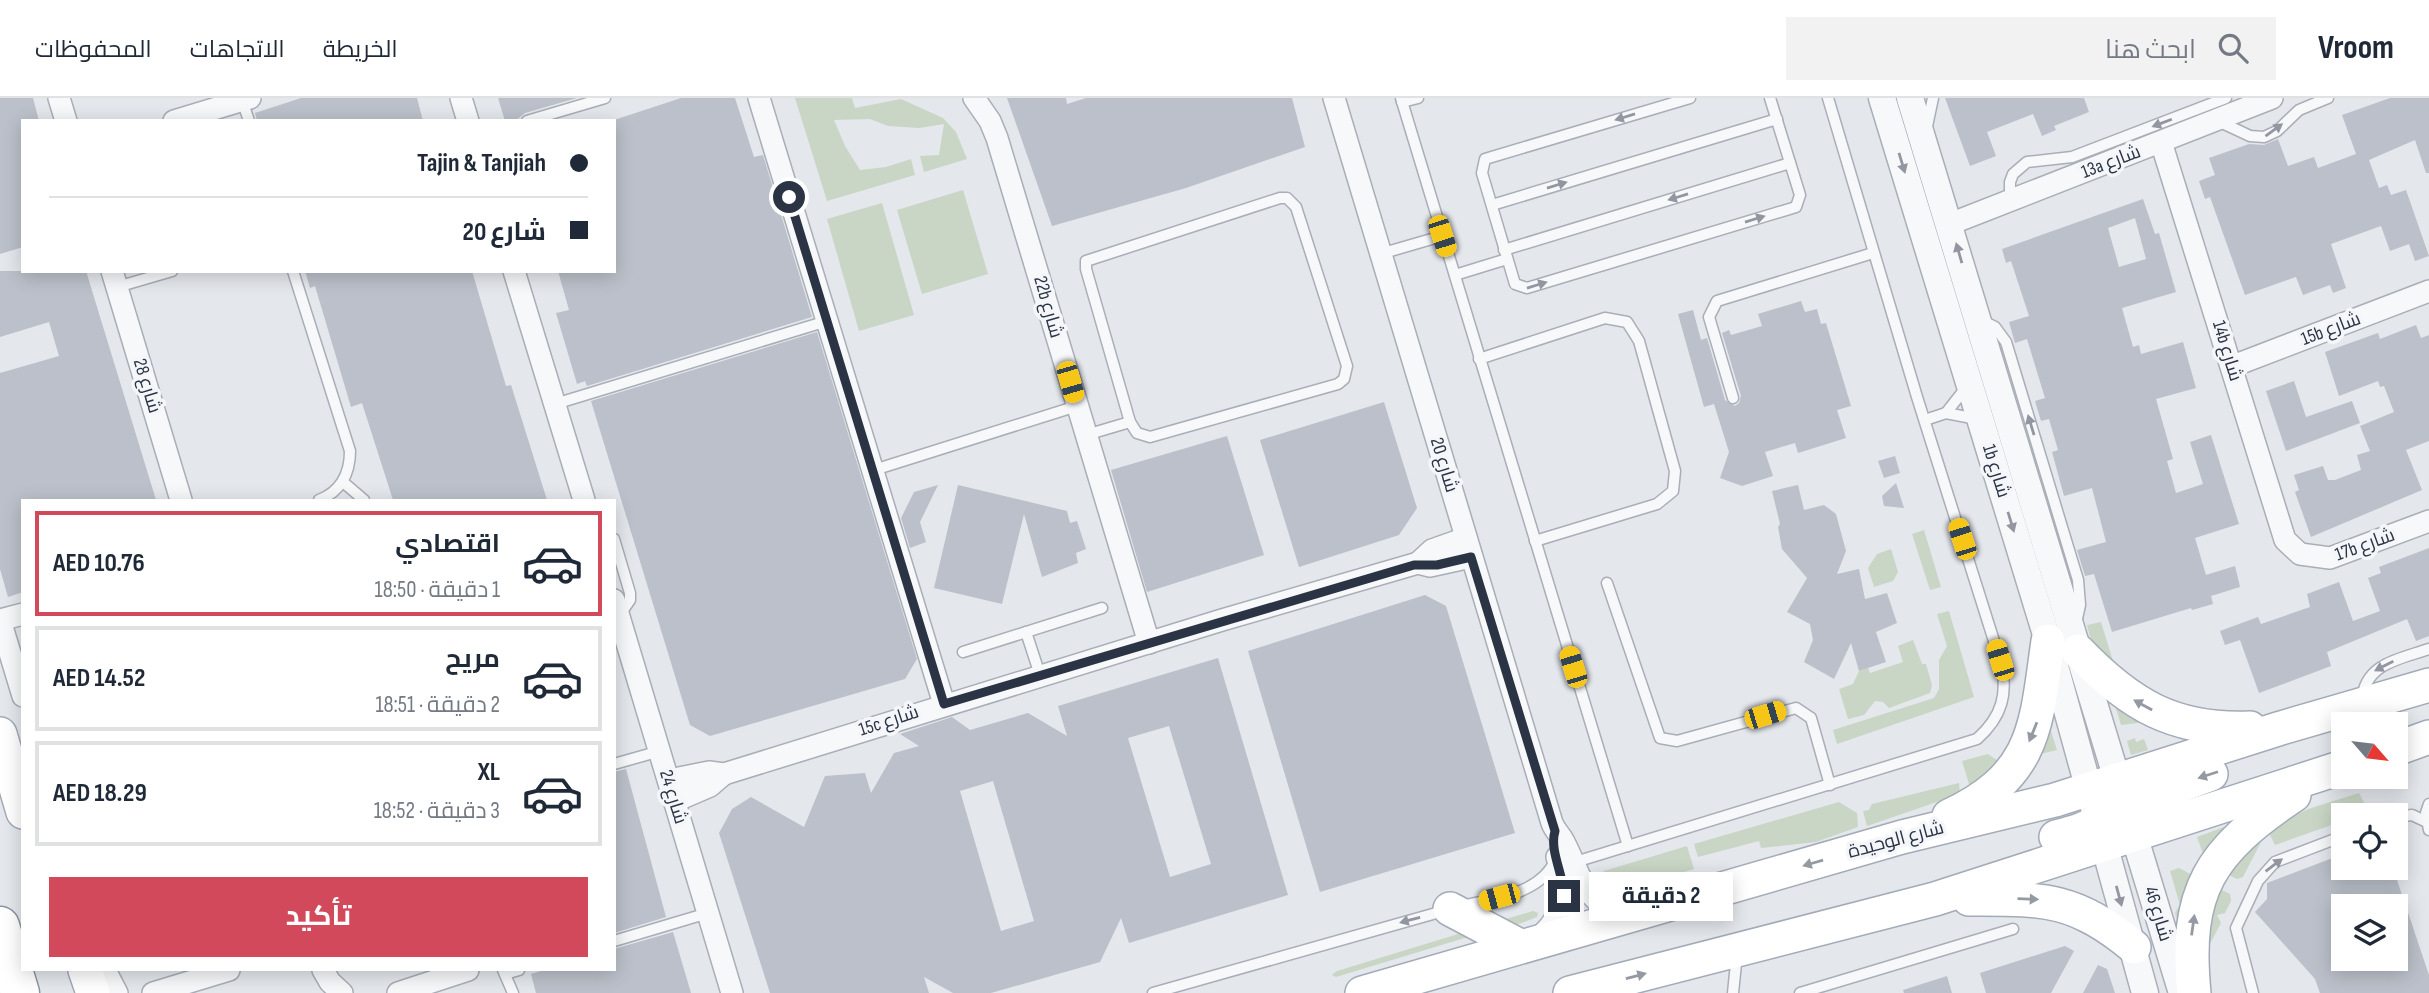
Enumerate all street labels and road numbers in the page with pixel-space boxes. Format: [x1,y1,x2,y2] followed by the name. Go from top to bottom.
[2078,140,2144,185] street label: 13a شارع
[1027,273,1068,341] street label: 22b شارع
[2298,307,2364,352] street label: 15b شارع
[2206,318,2247,384] street label: 14b شارع
[127,356,166,416] street label: شارع 28
[1424,435,1463,495] street label: شارع 20
[1976,442,2015,501] street label: 1b شارع
[2332,524,2398,567] street label: 17b شارع
[856,701,922,742] street label: 15c شارع
[653,767,692,827] street label: شارع 24
[1845,816,1947,865] street label: شارع الوحيدة
[2138,884,2177,944] street label: شارع 46

